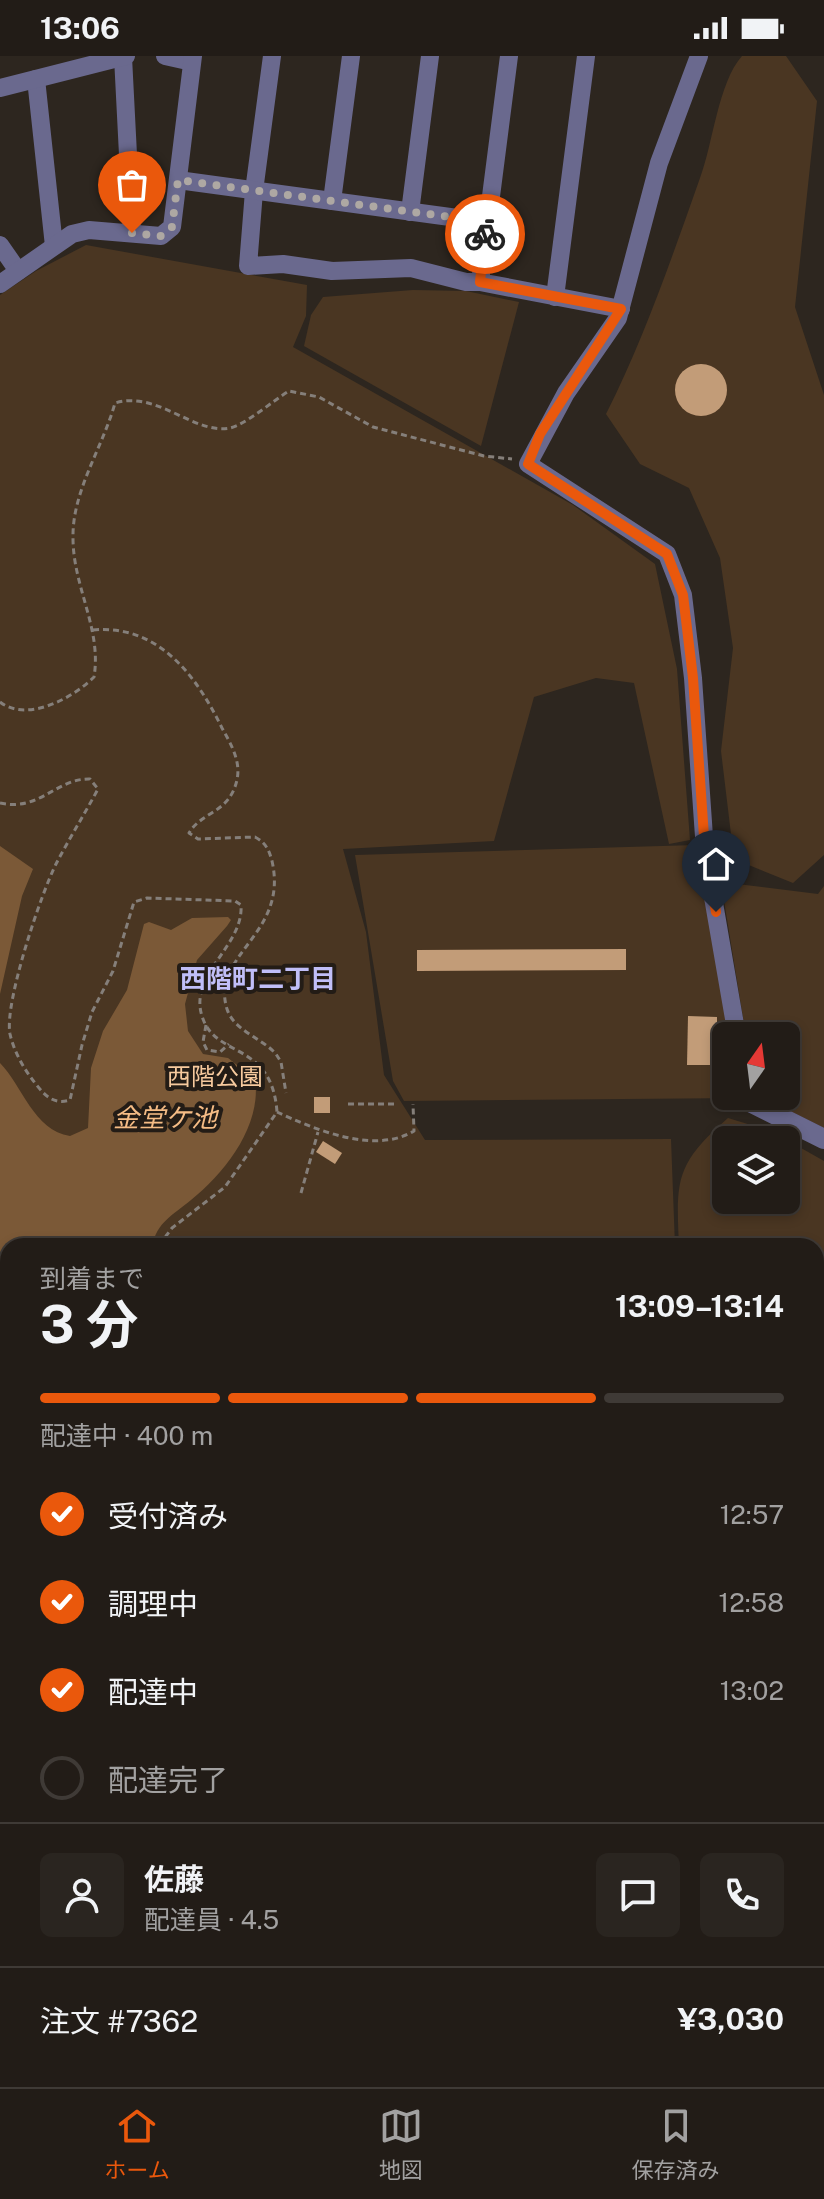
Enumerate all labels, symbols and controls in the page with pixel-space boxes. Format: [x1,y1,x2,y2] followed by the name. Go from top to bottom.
[40,10,120,46] text: 13:06
[98,151,166,233] pin
[110,163,154,207] icon: bag
[445,194,525,274] courier
[463,212,507,256] icon: bike
[682,830,750,912] pin
[694,842,738,886] icon: home
[180,963,336,994] district label: 西階町二丁目
[712,1022,800,1110] north arrow
[712,1022,800,1214] map controls
[167,1062,263,1090] park label: 西階公園
[113,1102,220,1133] water label: 金堂ケ池
[712,1126,800,1214] button: layers
[40,1263,144,1294] text: 到着まで
[615,1288,784,1324] text: 13:09–13:14
[40,1294,138,1355] text: 3 分
[40,1420,213,1451] text: 配達中 · 400 m
[40,1492,84,1536] icon: check
[108,1498,228,1534] text: 受付済み
[720,1499,784,1530] text: 12:57
[40,1580,84,1624] icon: check
[108,1586,198,1622] text: 調理中
[719,1587,784,1618] text: 12:58
[40,1668,84,1712] icon: check
[108,1674,198,1710] text: 配達中
[720,1675,784,1706] text: 13:02
[108,1762,228,1798] text: 配達完了
[40,1853,124,1937] button: person
[596,1853,680,1937] button: chat
[700,1853,784,1937] button: phone
[144,1861,204,1897] text: 佐藤
[144,1904,279,1935] text: 配達員 · 4.5
[678,2001,784,2037] text: ¥3,030
[40,2003,198,2039] text: 注文 #7362
[104,2104,170,2184] tab: ホーム
[379,2104,423,2184] tab: 地図
[632,2104,720,2184] tab: 保存済み

